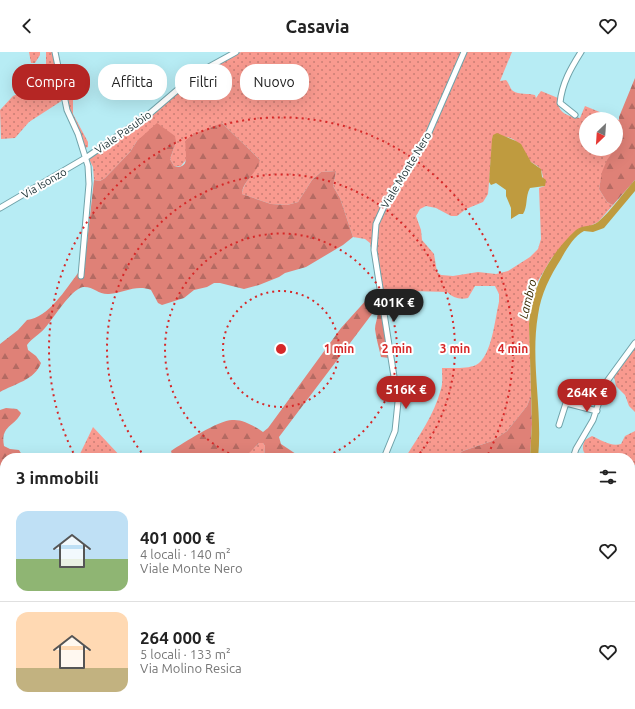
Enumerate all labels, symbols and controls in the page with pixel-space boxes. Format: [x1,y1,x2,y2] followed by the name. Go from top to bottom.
[16,15,38,37] icon: back
[597,15,619,37] icon: heart
[286,16,349,36] text: Casavia
[12,64,90,100] chip: Compra
[98,64,167,100] chip: Affitta
[175,64,232,100] chip: Filtri
[240,64,309,100] chip: Nuovo
[93,108,153,156] street label: Viale Pasubio
[579,112,623,156] north arrow
[579,112,623,156] map controls
[378,130,434,210] street label: Viale Monte Nero
[19,165,69,201] street label: Via Isonzo
[516,278,539,320] water label: Lambro
[361,289,427,323] pin: 401K €
[373,295,415,309] text: 401K €
[274,342,288,356] centre of rings
[324,342,354,355] text: 1 min
[382,342,412,355] text: 2 min
[440,342,470,355] text: 3 min
[498,342,528,355] text: 4 min
[373,376,439,410] pin: 516K €
[554,379,620,413] pin: 264K €
[385,382,427,396] text: 516K €
[566,385,608,399] text: 264K €
[597,466,619,488] icon: filters
[16,468,99,487] text: 3 immobili
[48,527,96,575] icon: home
[140,528,215,547] text: 401 000 €
[597,540,619,562] icon: heart
[140,547,231,561] text: 4 locali · 140 m²
[140,561,243,575] text: Viale Monte Nero
[48,628,96,676] icon: home
[140,628,215,647] text: 264 000 €
[597,641,619,663] icon: heart
[140,647,231,661] text: 5 locali · 133 m²
[140,661,242,675] text: Via Molino Resica

